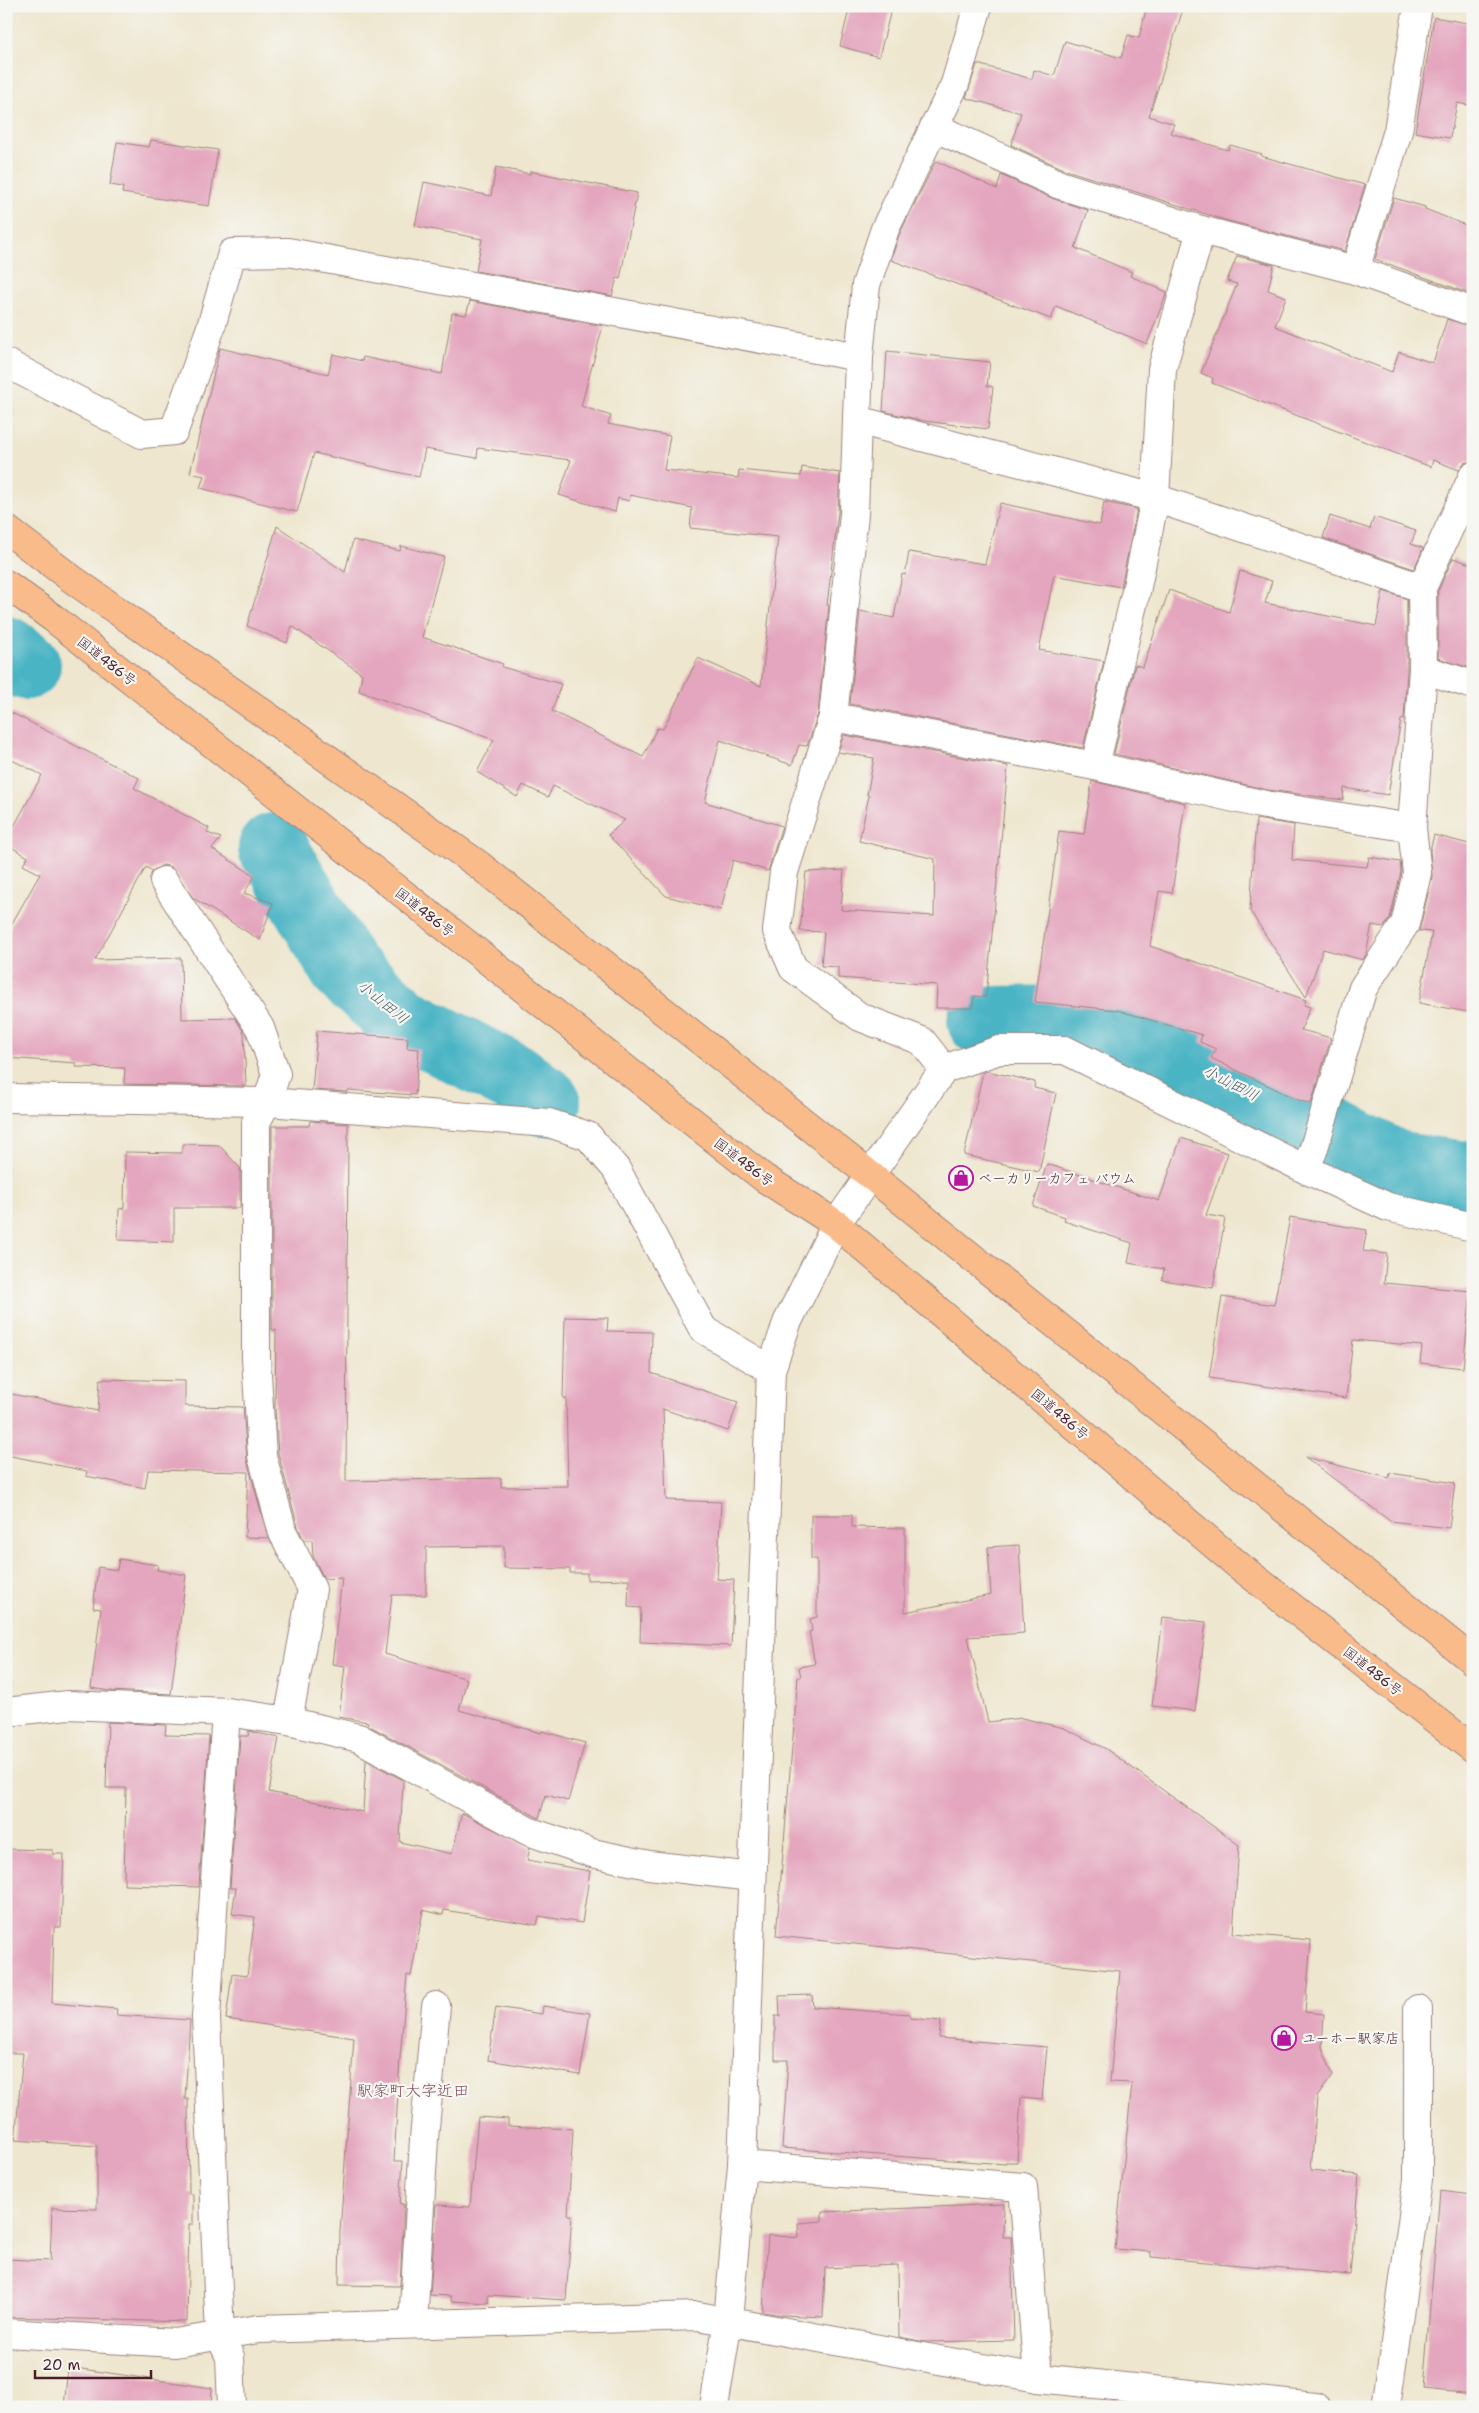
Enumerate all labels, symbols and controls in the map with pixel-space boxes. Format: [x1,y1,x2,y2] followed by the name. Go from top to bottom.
[74,632,140,690] street label: 国道486号
[392,883,458,941] street label: 国道486号
[353,975,413,1029] water label: 小山田川
[1200,1060,1262,1106] water label: 小山田川
[710,1134,778,1190] street label: 国道486号
[948,1165,974,1191] shop icon: ベーカリーカフェ バウム
[978,1169,1136,1187] place label: ベーカリーカフェ バウム
[1027,1384,1093,1444] street label: 国道486号
[1340,1642,1406,1700] street label: 国道486号
[1271,2025,1297,2051] shop icon: ユーホー駅家店
[1302,2029,1399,2047] place label: ユーホー駅家店
[357,2080,469,2101] district label: 駅家町大字近田
[35,2348,151,2380] scale bar
[42,2355,81,2375] text: 20 m

